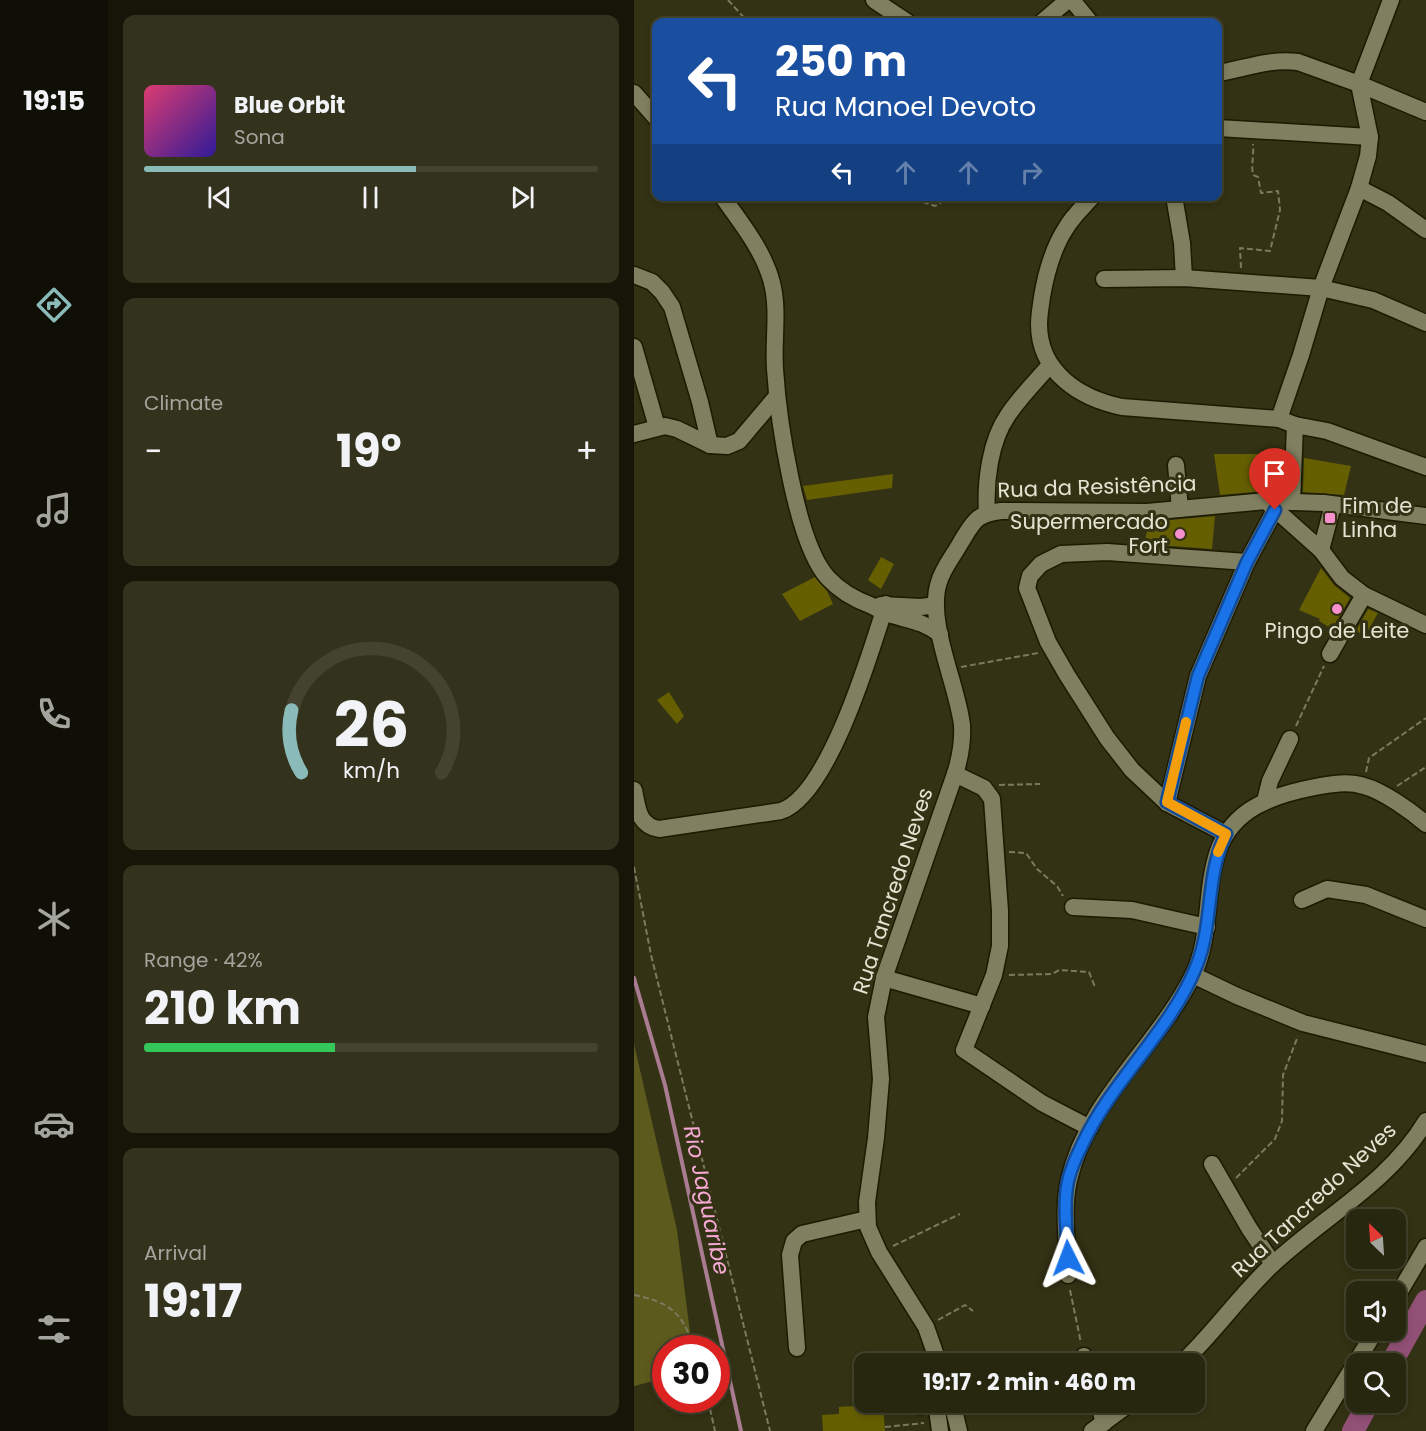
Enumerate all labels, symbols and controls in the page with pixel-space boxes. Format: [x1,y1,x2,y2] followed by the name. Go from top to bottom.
[775,32,907,91] text: 250 m
[676,42,754,120] icon: left
[23,82,85,119] text: 19:15
[775,88,1036,125] text: Rua Manoel Devoto
[234,90,345,121] text: Blue Orbit
[234,123,285,151] text: Sona
[826,156,859,189] icon: left
[889,156,922,189] icon: ahead
[952,156,985,189] icon: ahead
[1015,156,1048,189] icon: right
[203,181,236,214] icon: previous
[354,181,387,214] icon: pause
[506,181,539,214] icon: next
[33,284,75,326] icon: directions
[144,389,223,417] text: Climate
[336,420,402,483] text: 19°
[144,428,162,475] text: −
[575,428,598,475] text: +
[1249,448,1300,510] pin
[1258,457,1291,490] icon: arrive
[997,469,1197,504] street label: Rua da Resistência
[33,489,75,531] icon: music
[1342,491,1412,544] place label: Fim de Linha
[1010,507,1168,560] place label: Supermercado Fort
[1323,511,1337,525] marker: Fim de Linha
[1173,527,1187,541] marker: Supermercado Fort
[1330,602,1344,616] marker: Pingo de Leite
[1265,616,1409,645] place label: Pingo de Leite
[333,681,409,769] text: 26
[33,693,75,735] icon: phone
[342,755,400,786] text: km/h
[845,784,940,998] street label: Rua Tancredo Neves
[33,898,75,940] icon: climate
[144,946,263,974] text: Range · 42%
[144,977,301,1040] text: 210 km
[33,1103,75,1145] icon: car
[1225,1116,1402,1284] street label: Rua Tancredo Neves
[676,1123,737,1278] water label: Rio Jaguaribe
[1346,1209,1406,1269] north arrow
[1346,1209,1406,1413] map controls
[1036,1226,1100,1290] position arrow
[144,1239,207,1267] text: Arrival
[144,1270,242,1333] text: 19:17
[1346,1281,1406,1341] button: sound
[33,1308,75,1350] icon: filters
[652,1335,730,1413] speed limit sign: 30
[1346,1353,1406,1413] button: search
[923,1367,1136,1398] text: 19:17 · 2 min · 460 m

